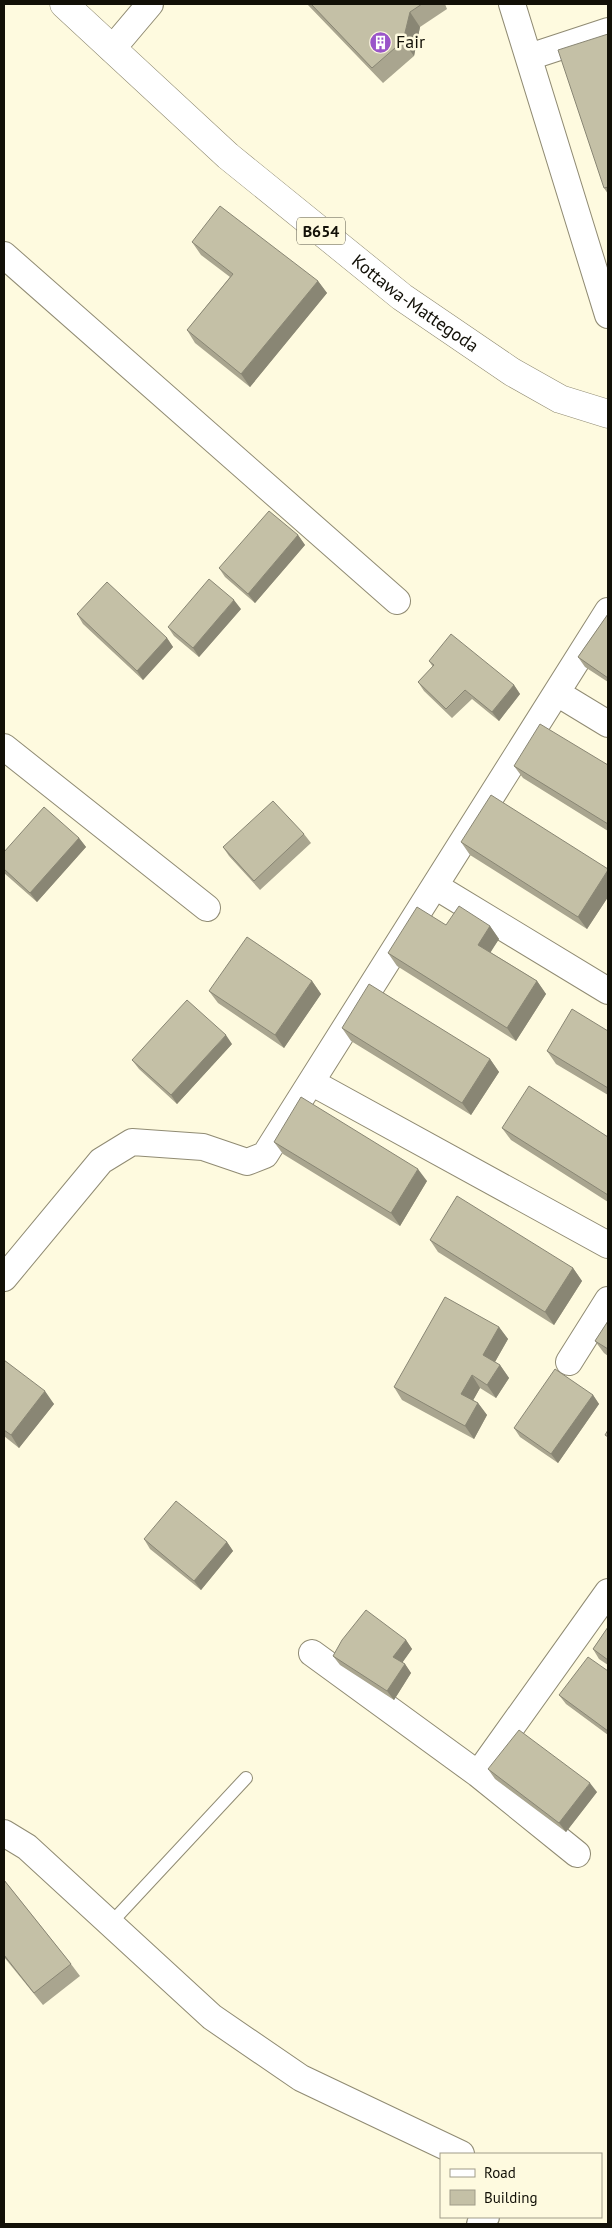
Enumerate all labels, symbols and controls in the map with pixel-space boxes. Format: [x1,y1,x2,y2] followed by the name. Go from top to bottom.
[368,30,392,54] building icon: Fair
[396,30,425,53] place label: Fair
[297,218,345,245] road number: B654
[347,249,483,357] street label: Kottawa-Mattegoda
[440,2153,602,2218] legend
[484,2163,516,2182] text: Road
[484,2188,538,2207] text: Building

